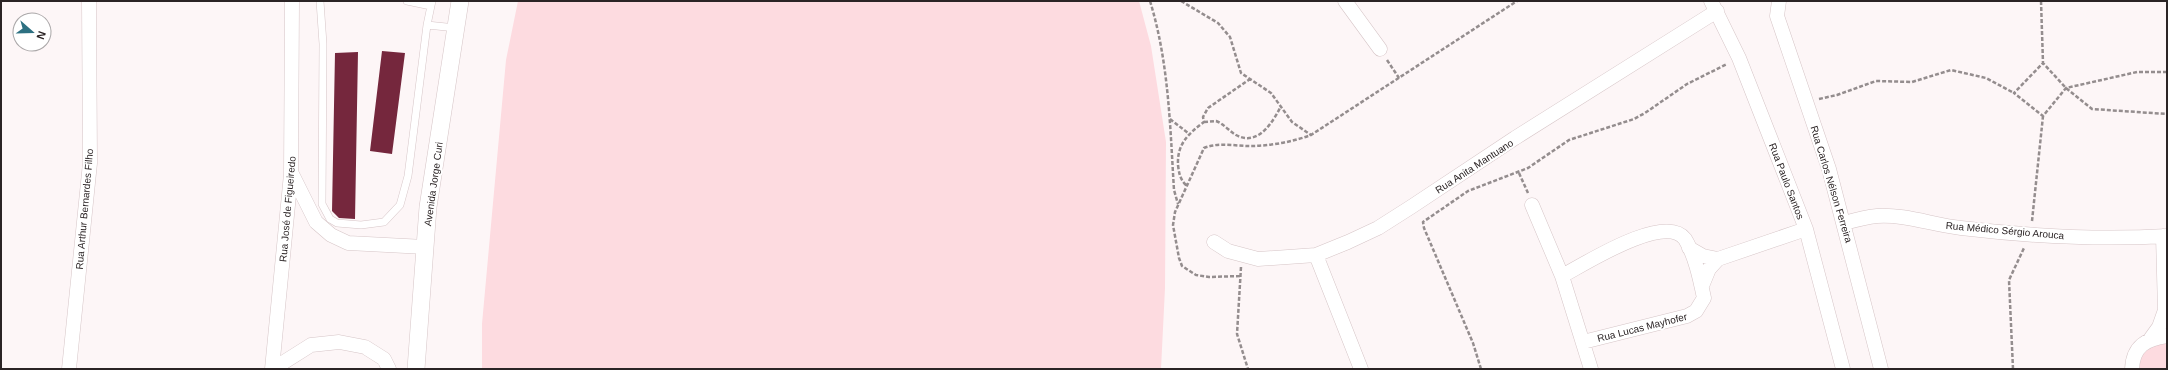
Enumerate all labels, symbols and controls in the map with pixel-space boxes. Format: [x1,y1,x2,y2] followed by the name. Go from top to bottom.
[12,12,52,52] north arrow
[34,30,48,41] text: N
[1808,124,1855,244] street label: Rua Carlos Nélson Ferreira
[1433,137,1516,196] street label: Rua Anita Mantuano
[422,141,445,227] street label: Avenida Jorge Curi
[1767,142,1806,221] street label: Rua Paulo Santos
[74,148,95,270] street label: Rua Arthur Bernardes Filho
[277,155,298,262] street label: Rua José de Figueiredo
[1945,220,2065,241] street label: Rua Médico Sérgio Arouca
[1596,311,1689,344] street label: Rua Lucas Mayhofer

